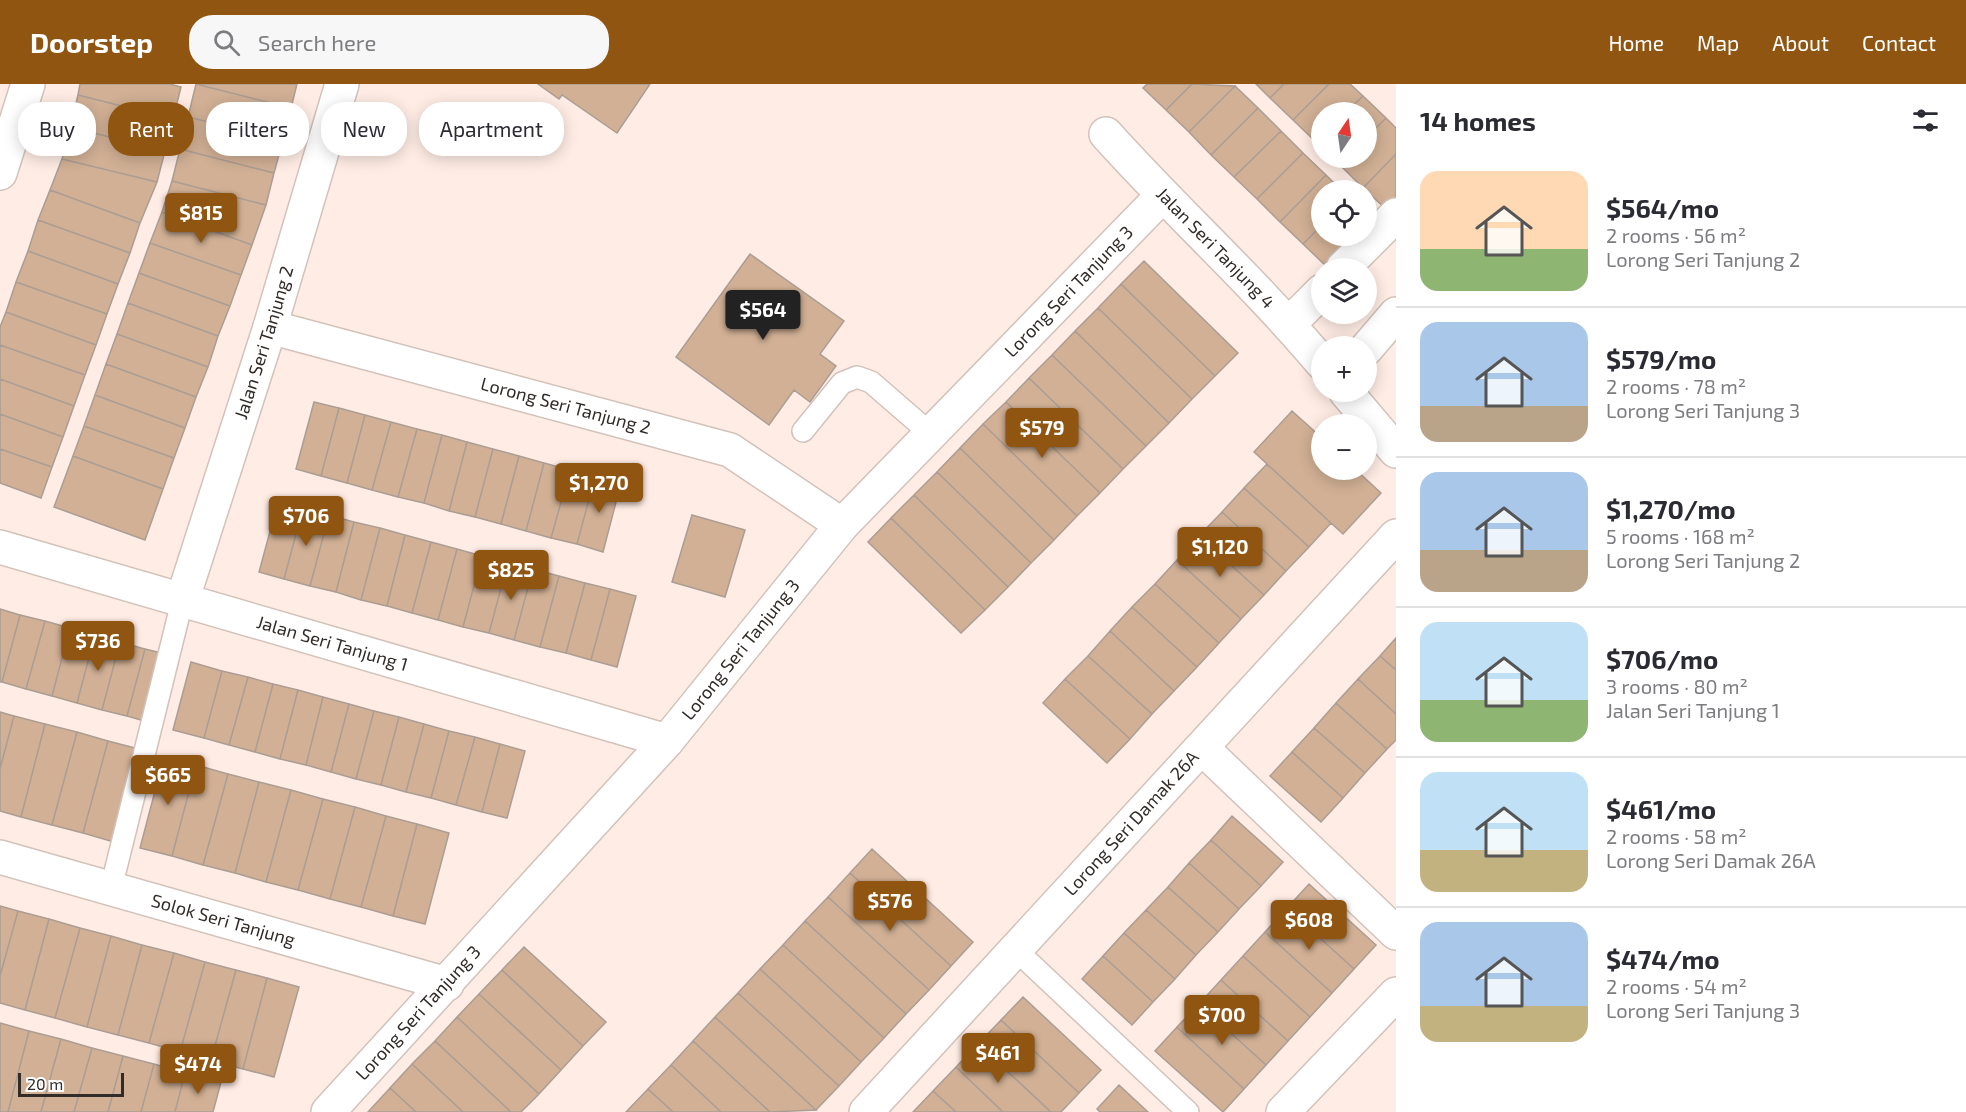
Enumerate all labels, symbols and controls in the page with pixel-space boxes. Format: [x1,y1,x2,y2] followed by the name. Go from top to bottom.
[189,15,609,69] search box
[30,25,153,59] text: Doorstep
[210,26,243,59] icon: search
[258,29,376,55] text: Search here
[1608,30,1664,55] text: Home
[1697,30,1739,55] text: Map
[1772,30,1829,55] text: About
[1862,30,1936,55] text: Contact
[18,102,96,156] chip: Buy
[108,102,194,156] chip: Rent
[206,102,309,156] chip: Filters
[321,102,407,156] chip: New
[419,102,564,156] chip: Apartment
[1311,102,1377,168] north arrow
[1311,102,1377,480] map controls
[1909,104,1942,137] icon: filters
[1420,105,1536,136] text: 14 homes
[1311,180,1377,246] button: locate
[1152,182,1280,313] street label: Jalan Seri Tanjung 4
[1606,192,1719,223] text: $564/mo
[165,193,237,244] pin: $815
[1468,195,1540,267] icon: home
[179,200,223,224] text: $815
[999,221,1137,361] street label: Lorong Seri Tanjung 3
[1606,223,1746,247] text: 2 rooms · 56 m²
[1606,247,1800,271] text: Lorong Seri Tanjung 2
[1311,258,1377,324] button: layers
[229,263,298,422] street label: Jalan Seri Tanjung 2
[727,290,799,341] pin: $564
[739,297,787,321] text: $564
[1311,336,1377,402] button: +
[1606,343,1716,374] text: $579/mo
[1468,346,1540,418] icon: home
[479,372,653,438] street label: Lorong Seri Tanjung 2
[1606,374,1746,398] text: 2 rooms · 78 m²
[1606,398,1800,422] text: Lorong Seri Tanjung 3
[1006,408,1078,459] pin: $579
[1311,414,1377,480] button: −
[1020,415,1065,439] text: $579
[550,463,648,514] pin: $1,270
[569,470,629,494] text: $1,270
[1606,493,1736,524] text: $1,270/mo
[270,496,342,547] pin: $706
[1468,496,1540,568] icon: home
[283,503,329,527] text: $706
[1606,524,1755,548] text: 5 rooms · 168 m²
[1171,527,1269,578] pin: $1,120
[1191,534,1249,558] text: $1,120
[1606,548,1800,572] text: Lorong Seri Tanjung 2
[475,550,547,601] pin: $825
[488,557,534,581] text: $825
[677,574,804,724] street label: Lorong Seri Tanjung 3
[254,610,411,675] street label: Jalan Seri Tanjung 1
[62,621,134,672] pin: $736
[75,628,121,652] text: $736
[1606,643,1718,674] text: $706/mo
[1468,646,1540,718] icon: home
[1606,674,1748,698] text: 3 rooms · 80 m²
[1606,698,1780,722] text: Jalan Seri Tanjung 1
[1059,745,1203,900] street label: Lorong Seri Damak 26A
[132,755,204,806] pin: $665
[145,762,191,786] text: $665
[1606,793,1716,824] text: $461/mo
[1468,796,1540,868] icon: home
[1606,824,1747,848] text: 2 rooms · 58 m²
[1606,848,1816,872] text: Lorong Seri Damak 26A
[854,881,926,932] pin: $576
[868,888,913,912] text: $576
[149,889,298,950] street label: Solok Seri Tanjung
[1273,900,1345,951] pin: $608
[1285,907,1333,931] text: $608
[351,940,485,1084] street label: Lorong Seri Tanjung 3
[1606,943,1720,974] text: $474/mo
[1468,946,1540,1018] icon: home
[1606,974,1747,998] text: 2 rooms · 54 m²
[1186,995,1258,1046] pin: $700
[1606,998,1800,1022] text: Lorong Seri Tanjung 3
[1198,1002,1246,1026] text: $700
[962,1033,1034,1084] pin: $461
[976,1040,1020,1064] text: $461
[162,1044,234,1095] pin: $474
[174,1051,222,1075] text: $474
[18,1070,124,1098] scale bar
[27,1074,63,1093] text: 20 m

